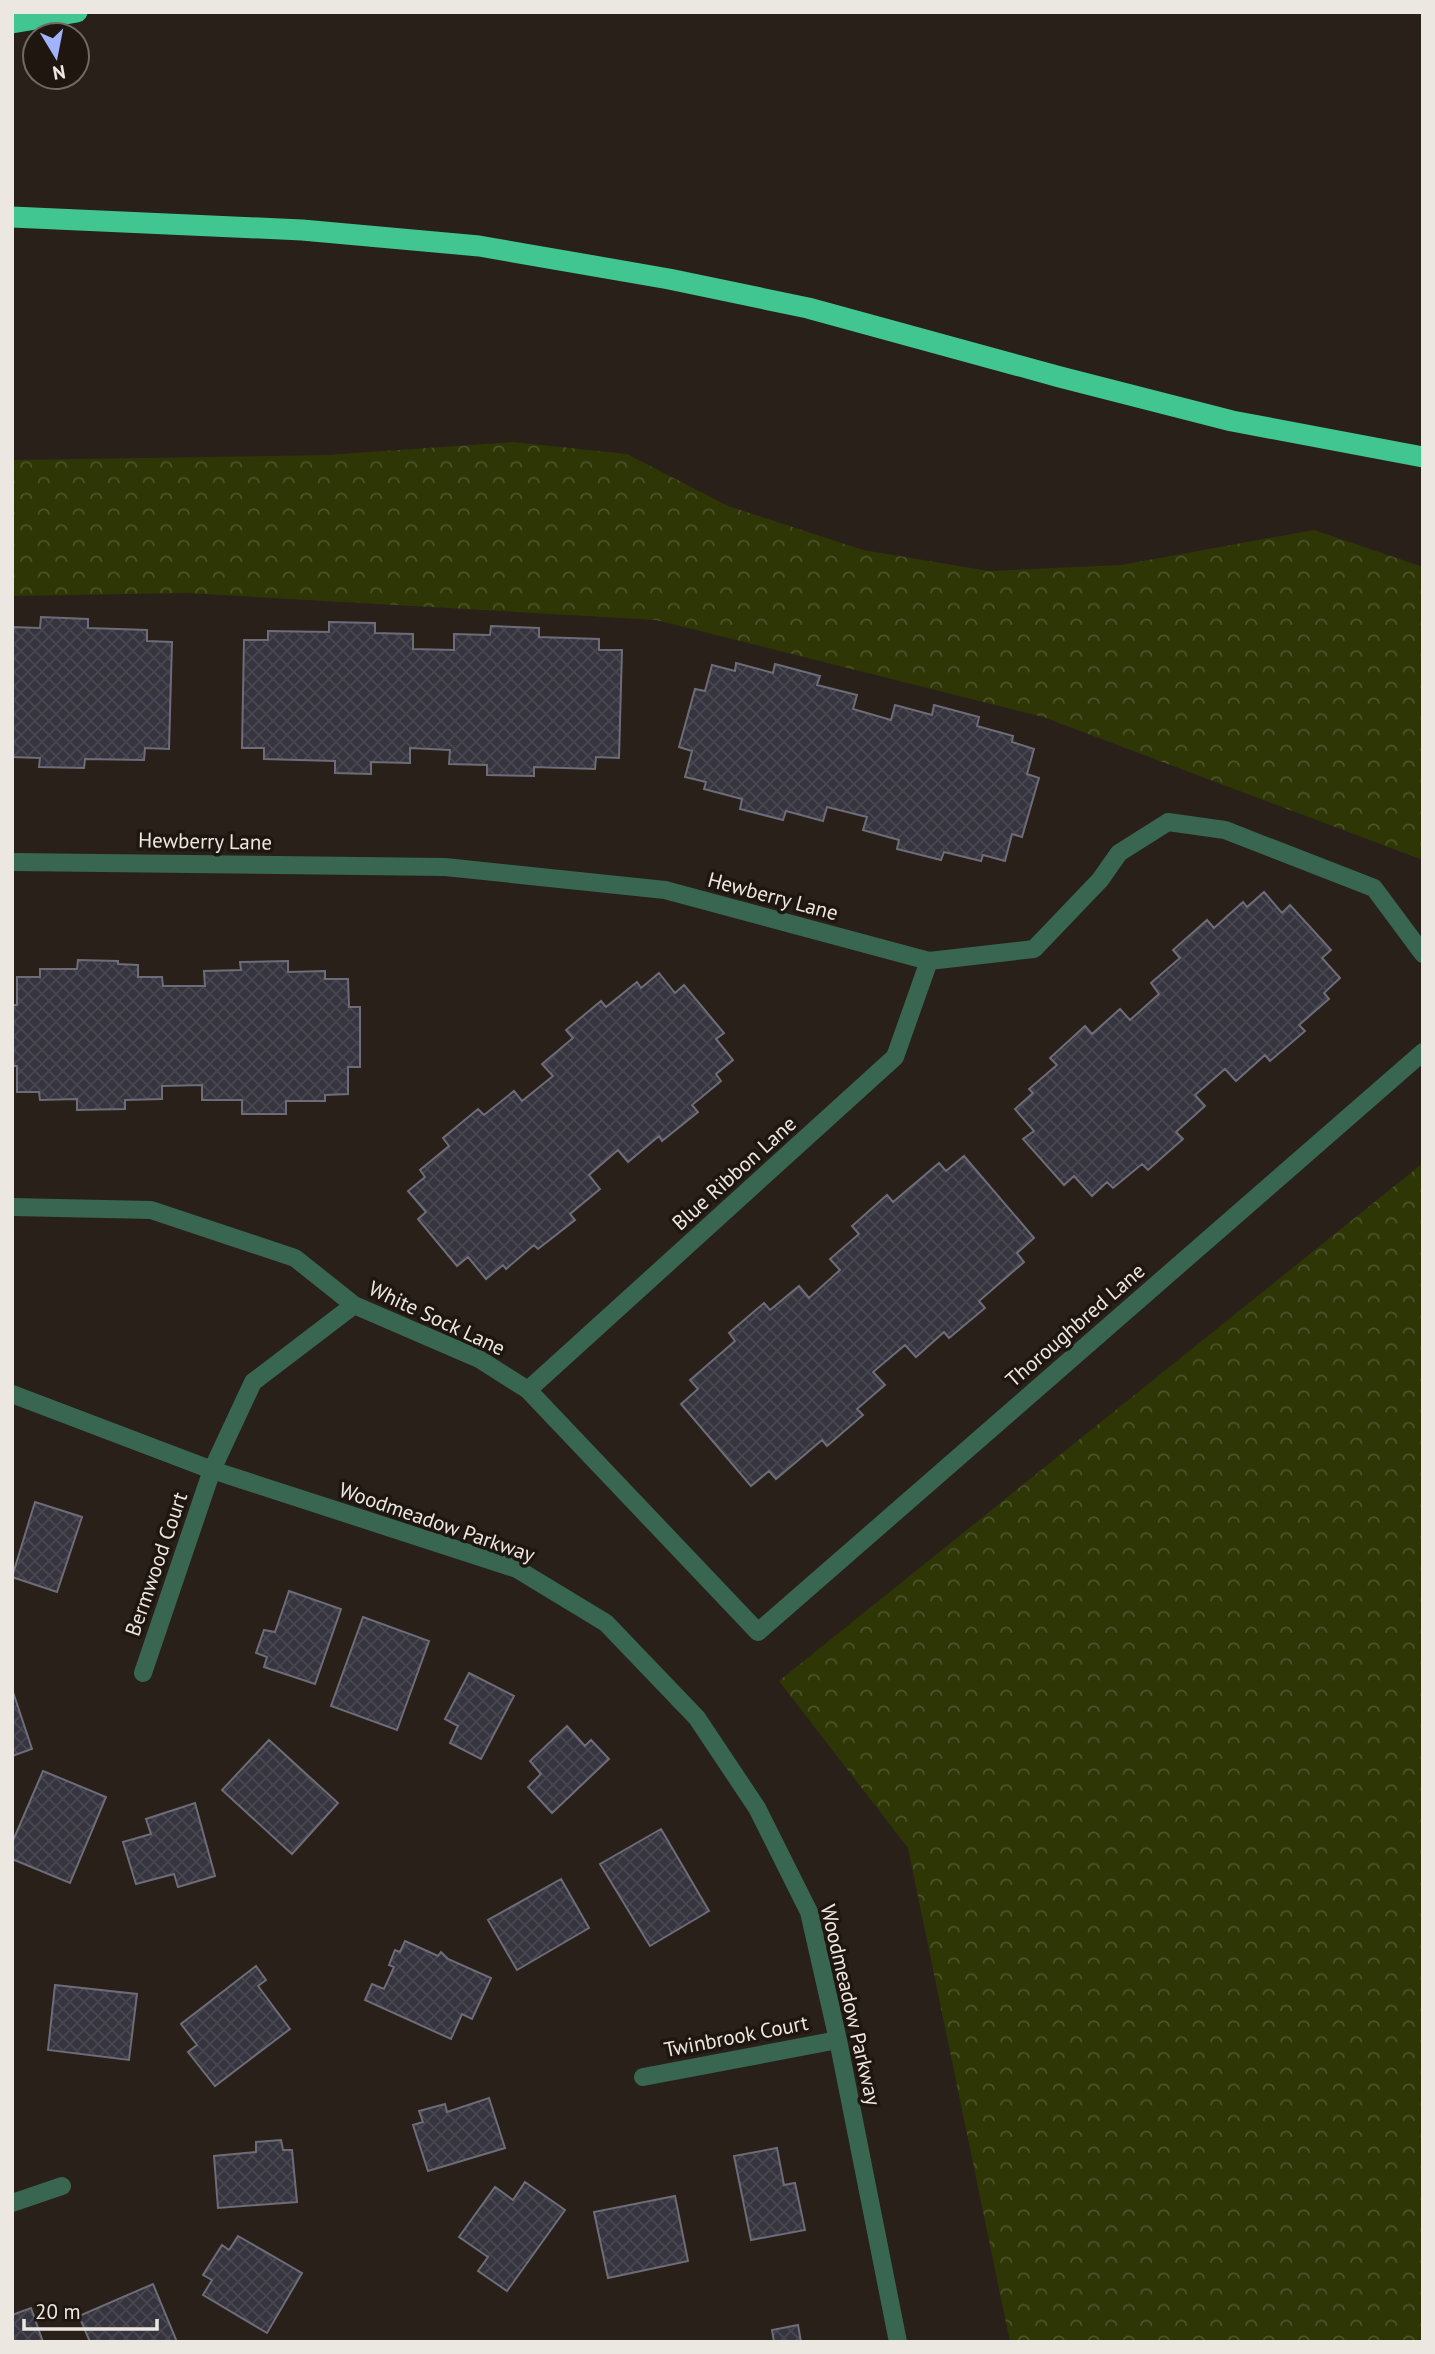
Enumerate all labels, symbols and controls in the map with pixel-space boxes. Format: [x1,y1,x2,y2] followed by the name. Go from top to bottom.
[21,21,91,91] north arrow
[51,60,67,86] text: N
[138,826,272,856] street label: Hewberry Lane
[705,866,841,926] street label: Hewberry Lane
[666,1110,802,1236] street label: Blue Ribbon Lane
[1000,1257,1150,1393] street label: Thoroughbred Lane
[364,1275,510,1361] street label: White Sock Lane
[335,1476,539,1568] street label: Woodmeadow Parkway
[119,1488,193,1640] street label: Bermwood Court
[815,1902,887,2108] street label: Woodmeadow Parkway
[662,2009,810,2063] street label: Twinbrook Court
[24,2288,158,2332] scale bar
[35,2298,81,2325] text: 20 m

